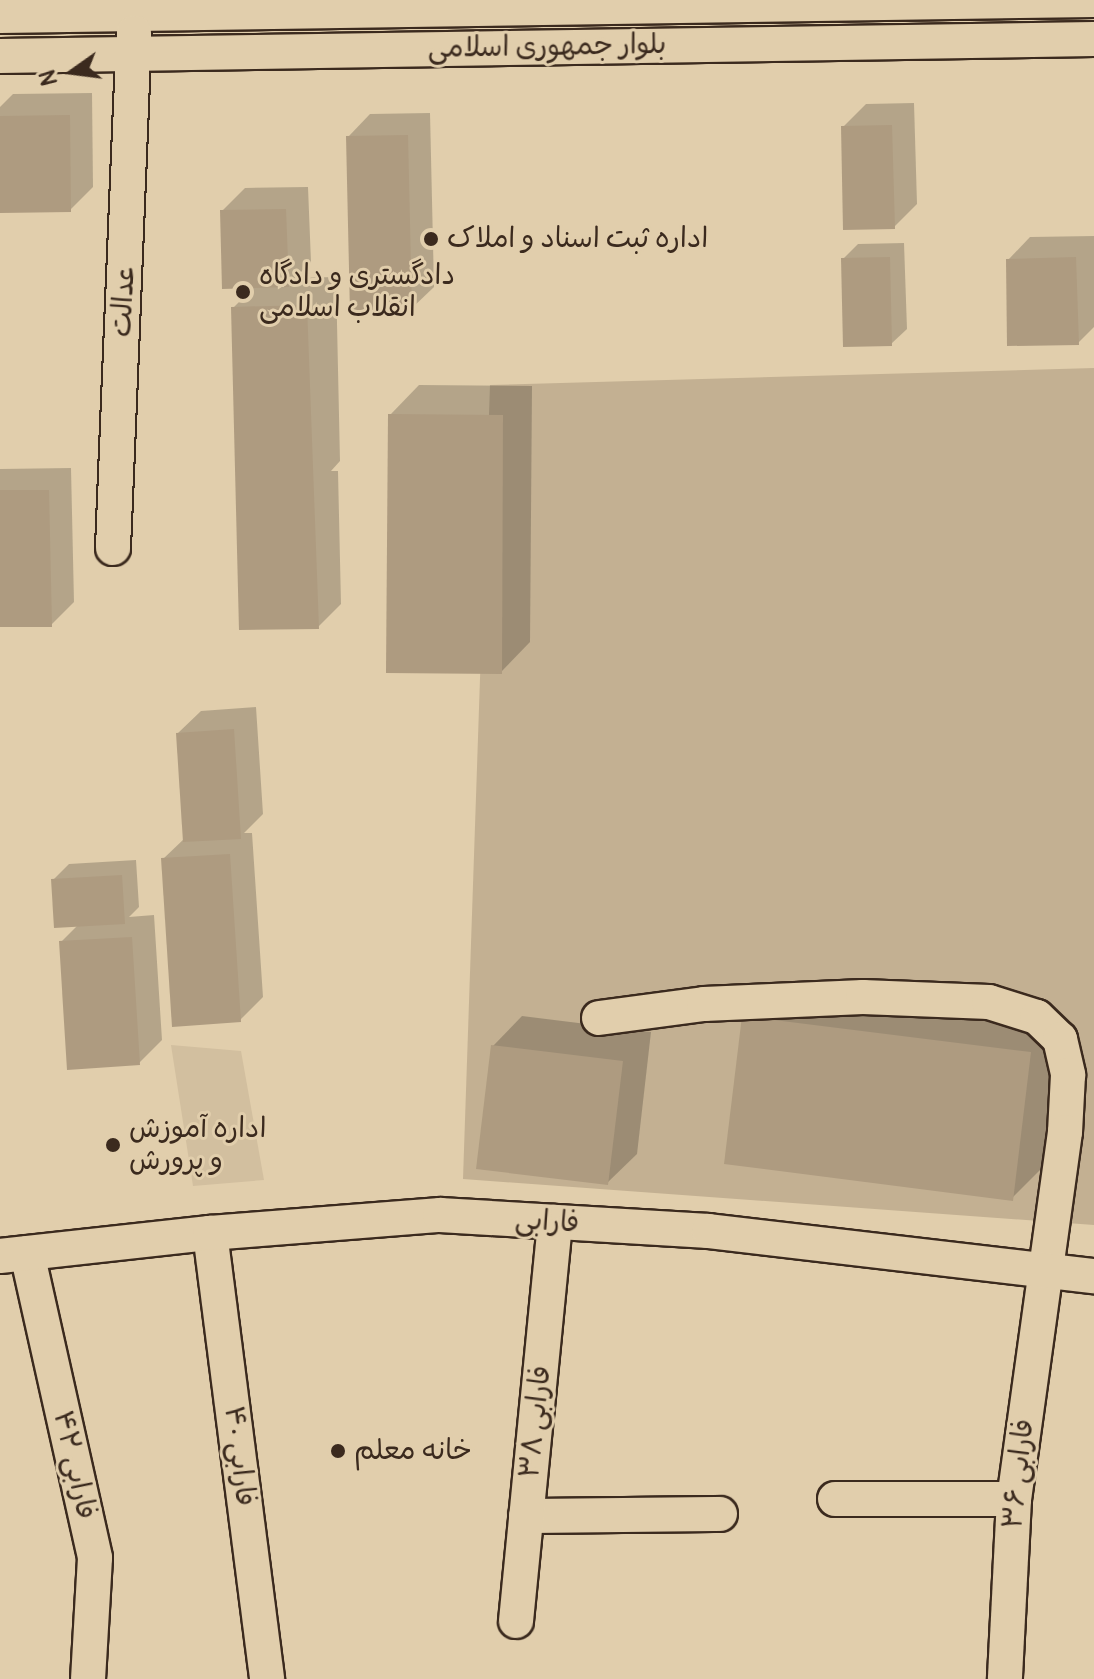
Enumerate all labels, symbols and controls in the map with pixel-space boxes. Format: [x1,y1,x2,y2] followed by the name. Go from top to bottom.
[427,28,667,66] street label: بلوار جمهوری اسلامی
[32,32,112,112] north arrow
[33,67,64,88] text: N
[447,222,708,256] place label: اداره ثبت اسناد و املاک
[422,230,440,248] marker: اداره ثبت اسناد و املاک
[259,259,455,325] place label: دادگستری و دادگاه انقلاب اسلامی
[105,264,143,338] street label: عدالت
[234,283,252,301] marker: دادگستری و دادگاه انقلاب اسلامی
[129,1112,266,1178] place label: اداره آموزش و پرورش
[104,1136,122,1154] marker: اداره آموزش و پرورش
[514,1204,580,1240] street label: فارابی
[513,1364,559,1480] street label: فارابی ۳۸
[216,1404,262,1508] street label: فارابی ۴۰
[45,1407,103,1523] street label: فارابی ۴۲
[997,1417,1041,1531] street label: فارابی ۳۶
[354,1434,472,1468] place label: خانه معلم
[329,1442,347,1460] marker: خانه معلم

